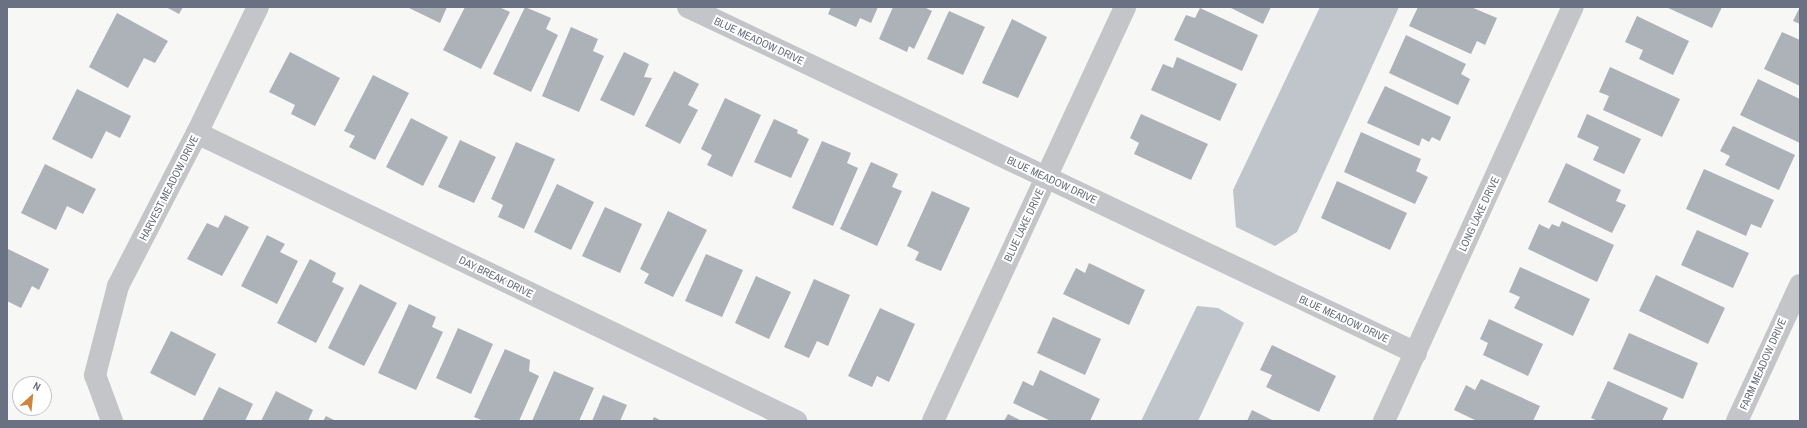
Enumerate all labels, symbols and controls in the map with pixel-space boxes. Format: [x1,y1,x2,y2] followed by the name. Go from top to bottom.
[712,14,806,68] street label: BLUE MEADOW DRIVE
[137,133,201,243] street label: HARVEST MEADOW DRIVE
[1005,153,1099,207] street label: BLUE MEADOW DRIVE
[1456,174,1502,254] street label: LONG LAKE DRIVE
[1001,186,1047,264] street label: BLUE LAKE DRIVE
[457,253,535,301] street label: DAY BREAK DRIVE
[1297,292,1391,346] street label: BLUE MEADOW DRIVE
[1737,316,1789,412] street label: FARM MEADOW DRIVE
[12,376,52,416] north arrow
[31,378,43,394] text: N

